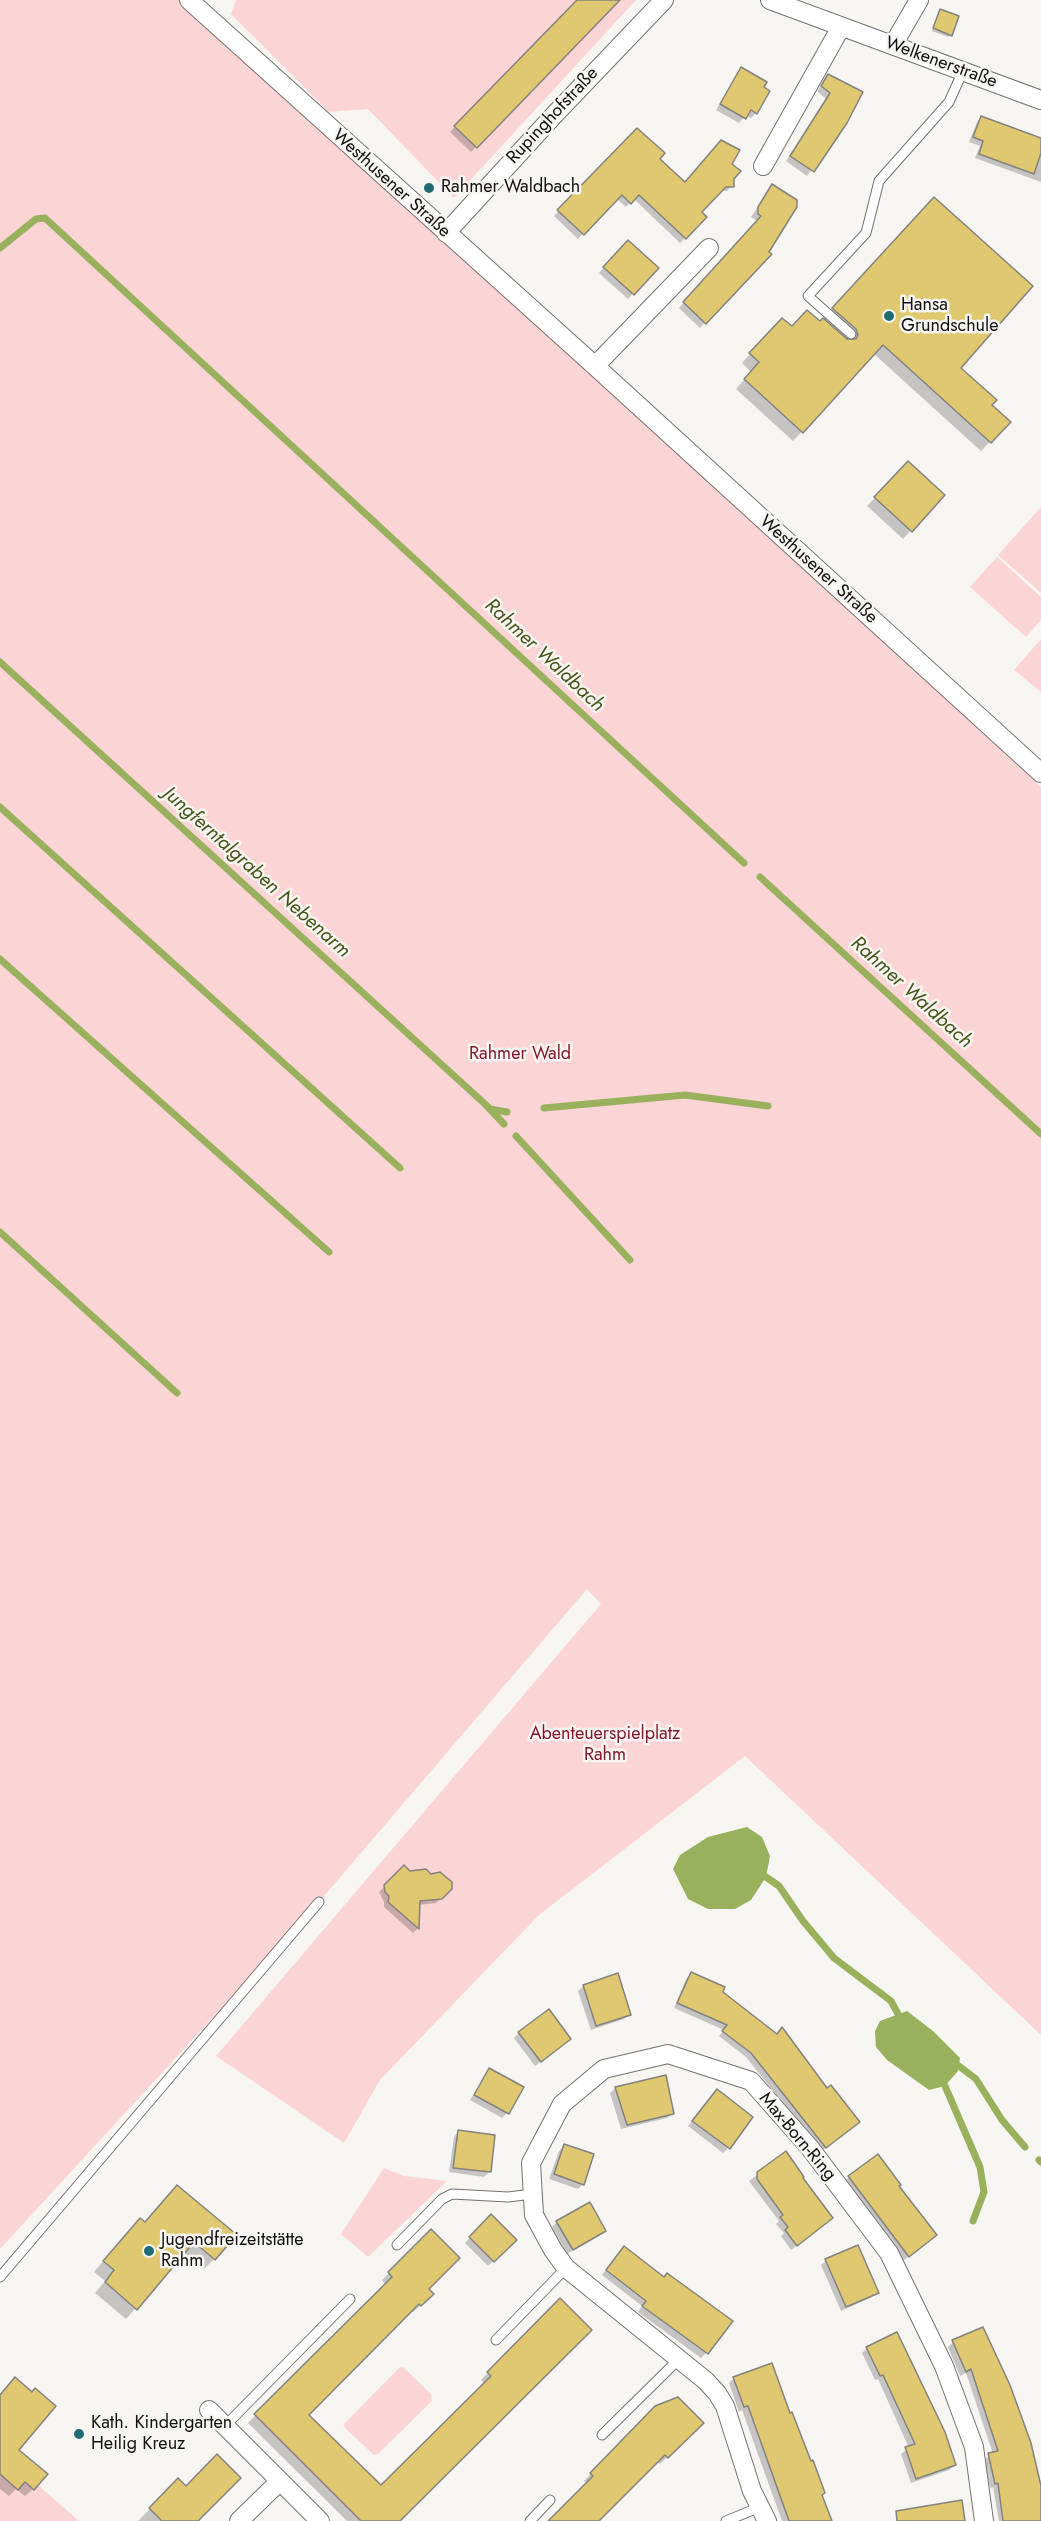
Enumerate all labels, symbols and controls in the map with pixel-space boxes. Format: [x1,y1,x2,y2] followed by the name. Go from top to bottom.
[882,33,1000,93] street label: Welkenerstraße
[503,63,603,169] street label: Rupinghofstraße
[328,125,454,243] street label: Westhusener Straße
[441,177,580,199] place label: Rahmer Waldbach
[422,181,436,195] marker: Rahmer Waldbach
[901,295,998,338] place label: Hansa Grundschule
[882,309,896,323] marker: Hansa Grundschule
[755,511,881,629] street label: Westhusener Straße
[479,594,609,718] water label: Rahmer Waldbach
[157,783,355,963] water label: Jungferntalgraben Nebenarm
[845,932,977,1054] water label: Rahmer Waldbach
[469,1044,571,1066] park label: Rahmer Wald
[530,1724,680,1766] park label: Abenteuerspielplatz Rahm
[754,2089,840,2185] street label: Max-Born-Ring
[161,2230,304,2272] place label: Jugendfreizeitstätte Rahm
[142,2244,156,2258] marker: Jugendfreizeitstätte Rahm
[91,2413,232,2456] place label: Kath. Kindergarten Heilig Kreuz
[72,2427,86,2441] marker: Kath. Kindergarten Heilig Kreuz

